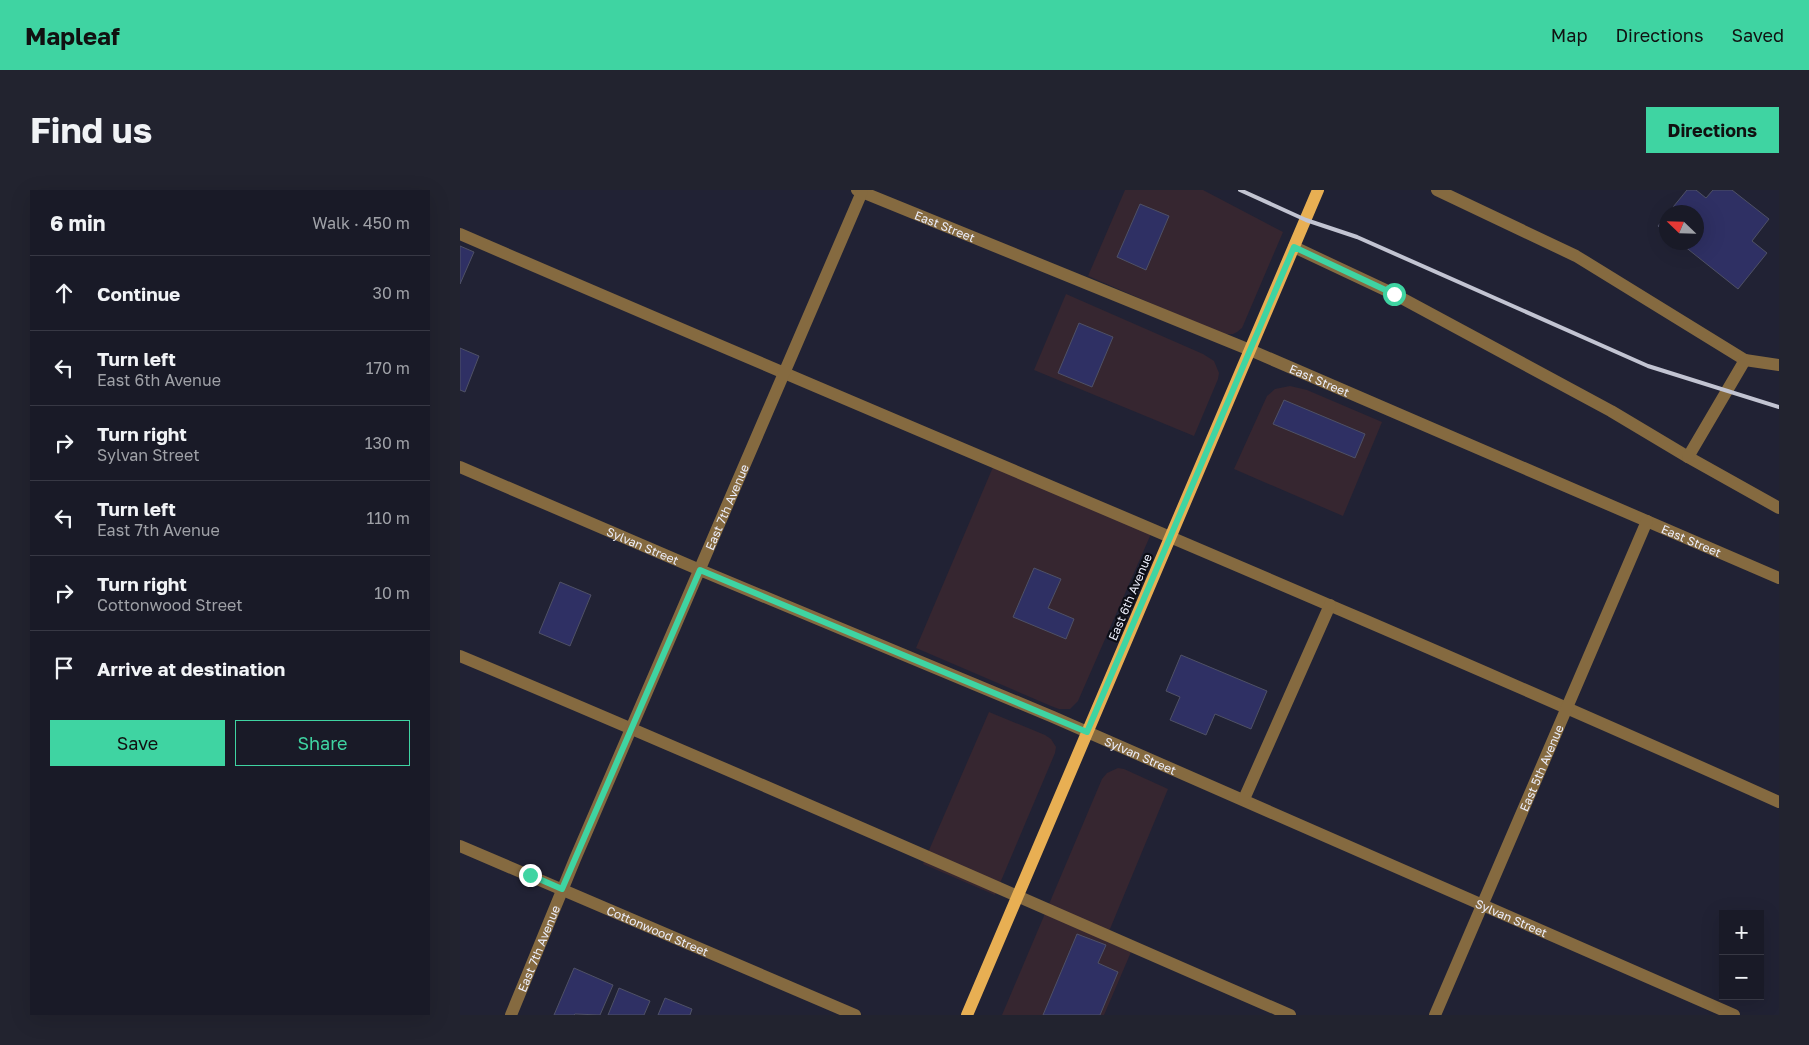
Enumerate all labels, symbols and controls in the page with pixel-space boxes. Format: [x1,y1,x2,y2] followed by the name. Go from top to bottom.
[25,21,120,50] text: Mapleaf
[1551,24,1587,46] text: Map
[1615,24,1703,46] text: Directions
[1731,24,1784,46] text: Saved
[1646,107,1779,153] button: Directions
[30,109,152,151] text: Find us
[1659,205,1704,250] north arrow
[913,207,978,245] street label: East Street
[50,210,105,236] text: 6 min
[312,213,410,233] text: Walk · 450 m
[50,279,78,307] icon: ahead
[97,282,180,305] text: Continue
[373,283,410,303] text: 30 m
[1383,283,1406,306] route start
[97,347,176,370] text: Turn left
[50,354,78,382] icon: left
[366,358,410,378] text: 170 m
[1287,360,1352,400] street label: East Street
[97,370,221,390] text: East 6th Avenue
[97,422,187,445] text: Turn right
[50,429,78,457] icon: right
[365,433,410,453] text: 130 m
[97,445,200,465] text: Sylvan Street
[701,462,752,552] street label: East 7th Avenue
[97,497,176,520] text: Turn left
[50,504,78,532] icon: left
[366,508,410,528] text: 110 m
[97,520,220,540] text: East 7th Avenue
[1659,521,1724,560] street label: East Street
[605,523,681,568] street label: Sylvan Street
[1105,551,1155,643] street label: East 6th Avenue
[97,572,187,595] text: Turn right
[50,579,78,607] icon: right
[374,583,410,603] text: 10 m
[97,595,243,615] text: Cottonwood Street
[50,654,78,682] icon: arrive
[97,657,285,680] text: Arrive at destination
[50,720,225,766] button: Save
[235,720,410,766] button: Share
[1516,722,1566,813] street label: East 5th Avenue
[1102,733,1179,778] street label: Sylvan Street
[519,864,542,887] route end
[1473,895,1550,940] street label: Sylvan Street
[604,902,711,959] street label: Cottonwood Street
[514,903,563,994] street label: East 7th Avenue
[1719,910,1764,1000] map controls
[1719,910,1764,955] button: +
[1719,955,1764,1000] button: −

